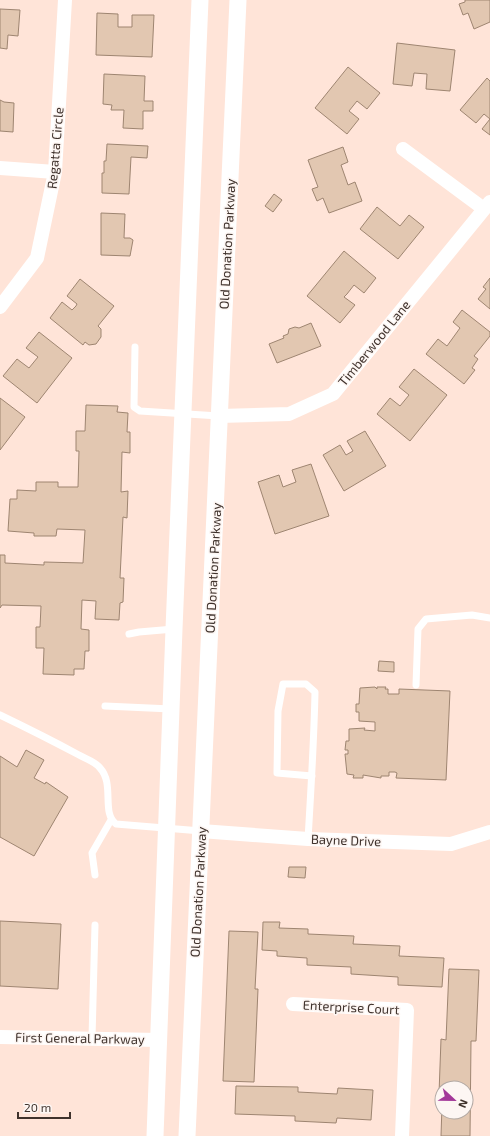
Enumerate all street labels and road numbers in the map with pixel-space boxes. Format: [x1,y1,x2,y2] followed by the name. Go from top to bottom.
[43,106,67,190] street label: Regatta Circle
[216,178,238,310] street label: Old Donation Parkway
[334,297,414,389] street label: Timberwood Lane
[202,502,224,634] street label: Old Donation Parkway
[187,826,209,958] street label: Old Donation Parkway
[311,831,381,849] street label: Bayne Drive
[302,996,400,1018] street label: Enterprise Court
[15,1029,145,1047] street label: First General Parkway

